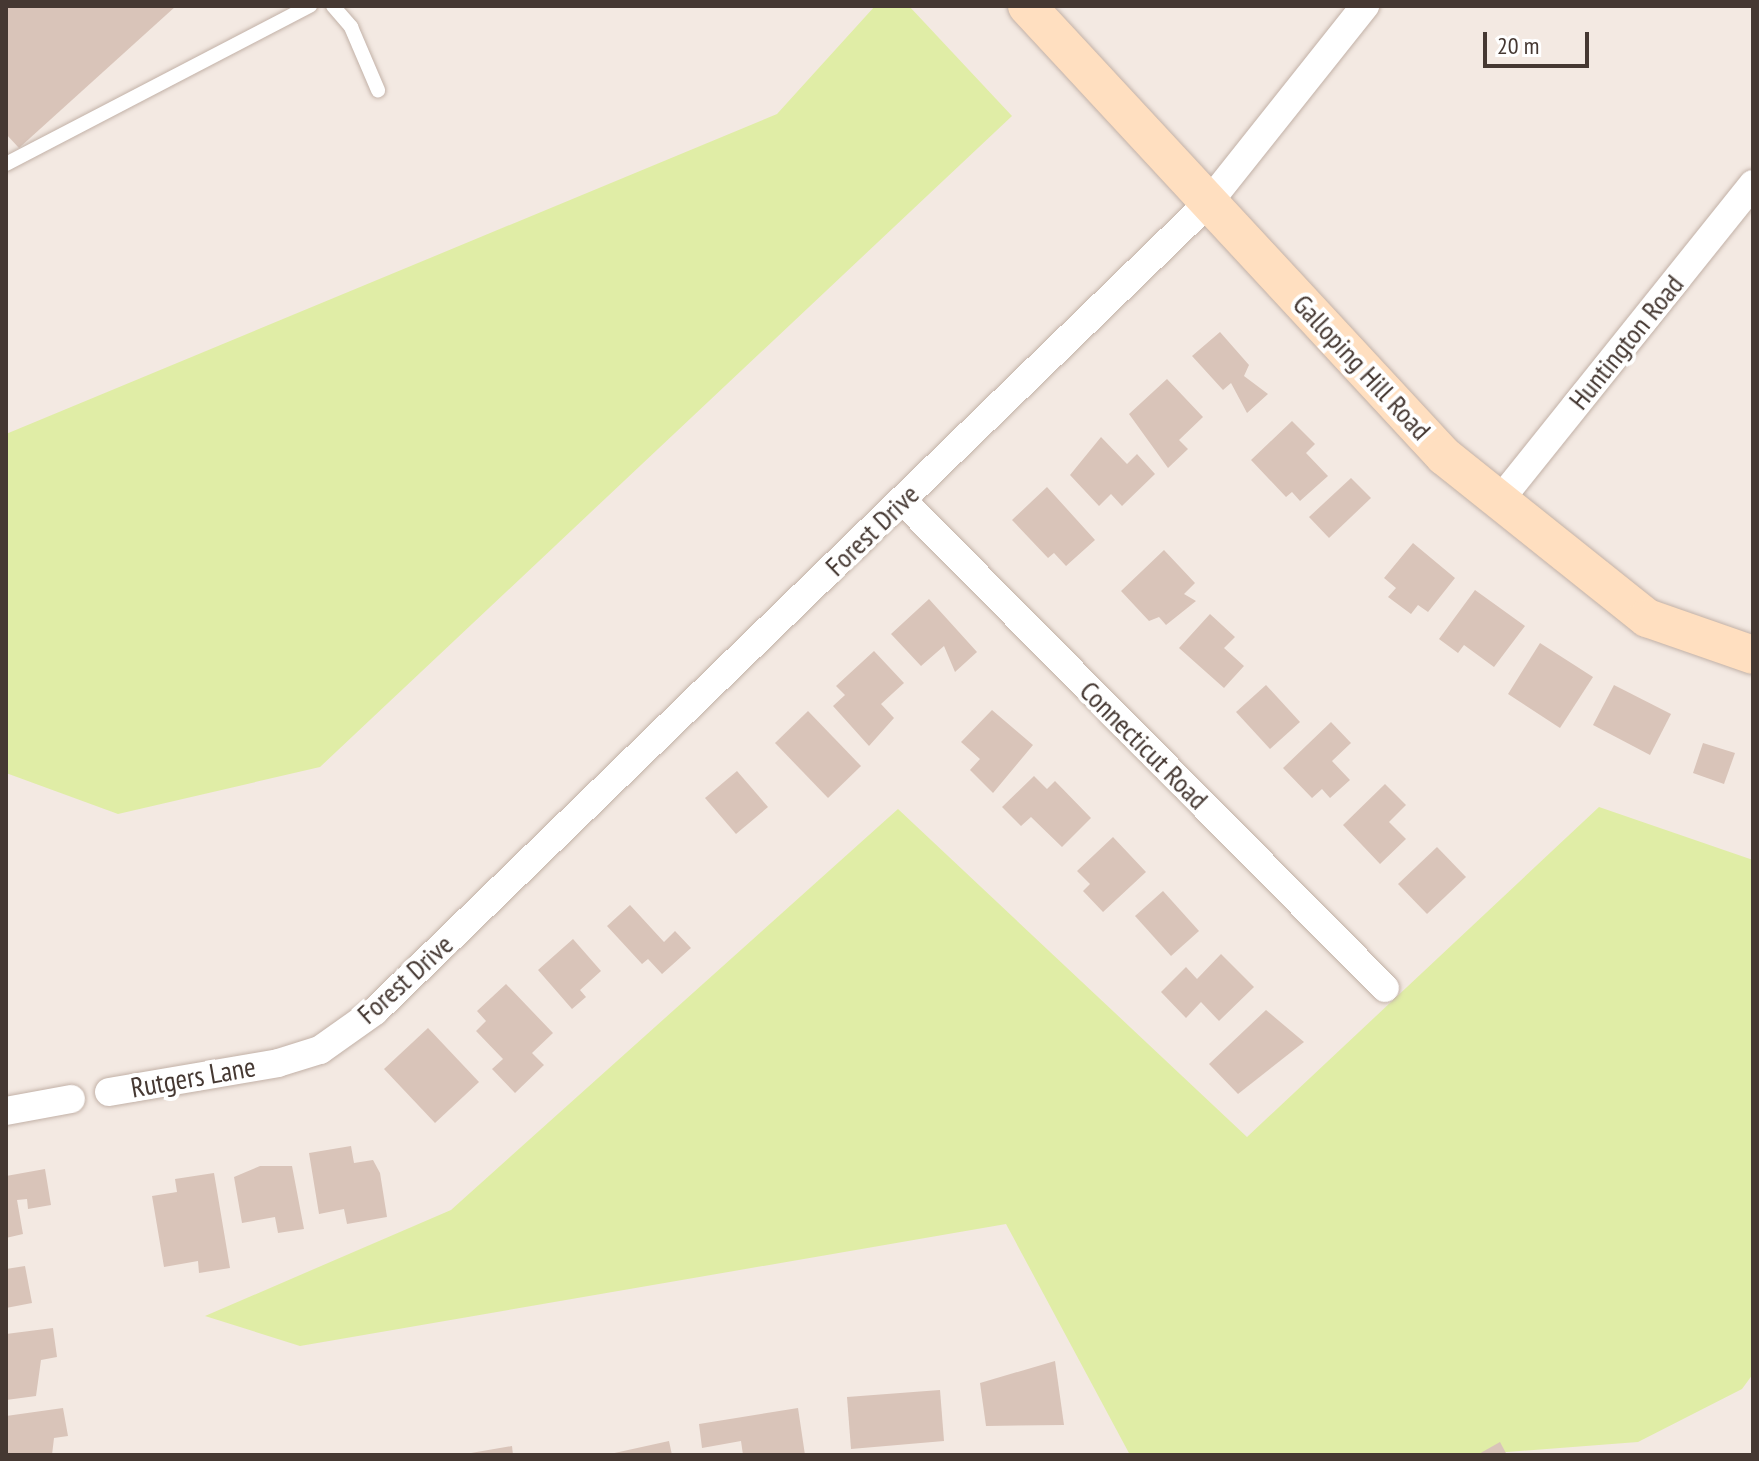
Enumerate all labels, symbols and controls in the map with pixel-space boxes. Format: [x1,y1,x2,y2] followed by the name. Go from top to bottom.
[1487,16,1593,66] scale bar
[1497,30,1539,61] text: 20 m
[1562,268,1690,416] street label: Huntington Road
[1286,287,1438,447] street label: Galloping Hill Road
[818,477,926,583] street label: Forest Drive
[1073,674,1215,816] street label: Connecticut Road
[350,927,460,1031] street label: Forest Drive
[128,1050,258,1104] street label: Rutgers Lane

